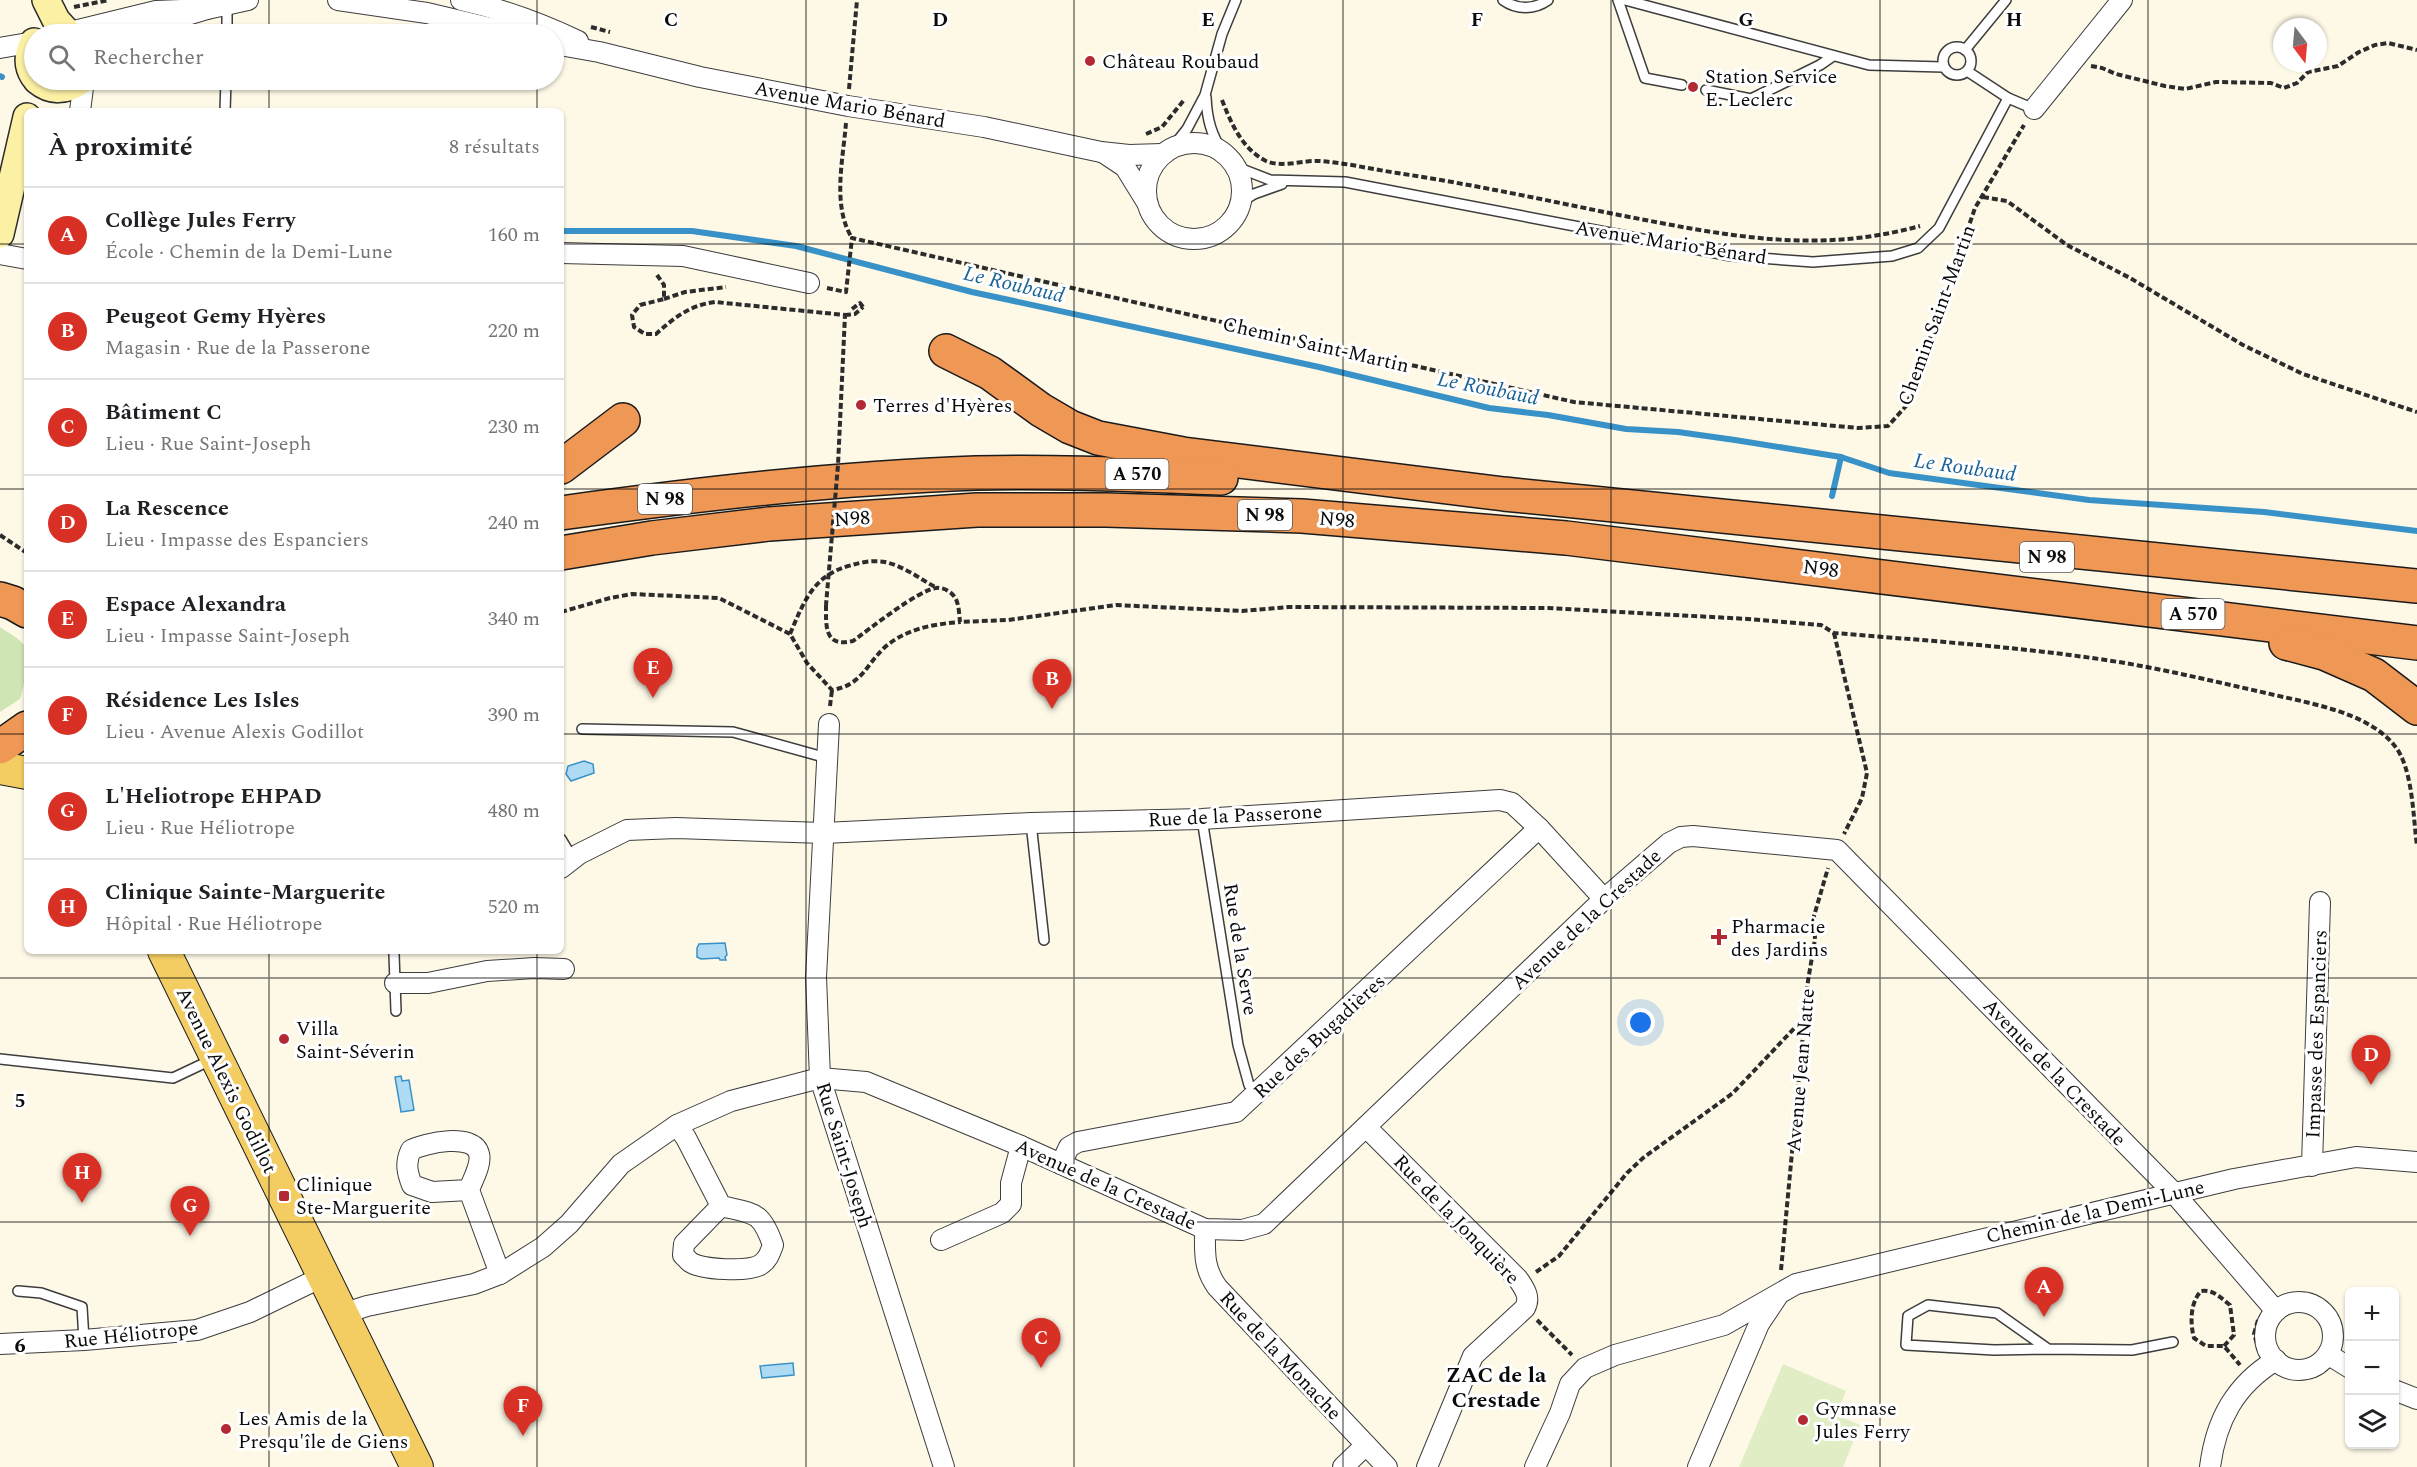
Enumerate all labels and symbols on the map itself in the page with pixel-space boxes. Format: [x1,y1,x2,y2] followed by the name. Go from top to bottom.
[664,5,678,35] text: C
[932,5,948,35] text: D
[1201,5,1215,35] text: E
[1471,5,1483,35] text: F
[1738,5,1754,35] text: G
[2006,5,2022,35] text: H
[2273,18,2327,72] north arrow
[1102,47,1259,77] place label: Château Roubaud
[1083,54,1097,68] marker: Château Roubaud
[1705,62,1837,115] place label: Station Service E. Leclerc
[752,73,948,137] street label: Avenue Mario Bénard
[1686,80,1700,94] marker: Station Service E. Leclerc
[1573,213,1769,273] street label: Avenue Mario Bénard
[1890,221,1984,410] street label: Chemin Saint-Martin
[960,258,1068,312] water label: Le Roubaud
[1220,309,1412,381] street label: Chemin Saint-Martin
[1434,363,1542,415] water label: Le Roubaud
[873,391,1012,421] place label: Terres d'Hyères
[854,398,868,412] marker: Terres d'Hyères
[1912,445,2018,491] water label: Le Roubaud
[1106,459,1168,489] road number: A 570
[638,484,692,514] road number: N 98
[1238,500,1292,530] road number: N 98
[833,503,871,535] street label: N98
[1318,503,1356,537] street label: N98
[2020,542,2074,572] road number: N 98
[1801,552,1841,586] street label: N98
[2162,599,2224,629] road number: A 570
[634,648,672,698] pin: E
[1032,660,1072,709] pin: B
[1147,796,1323,836] street label: Rue de la Passerone
[1505,842,1669,997] street label: Avenue de la Crestade
[1215,881,1265,1017] street label: Rue de la Serve
[1731,912,1828,965] place label: Pharmacie des Jardins
[2298,929,2336,1139] street label: Impasse des Espanciers
[1712,930,1726,944] marker: Pharmacie des Jardins
[1247,967,1393,1106] street label: Rue des Bugadières
[168,982,284,1179] street label: Avenue Alexis Godillot
[1779,987,1823,1153] street label: Avenue Jean Natte
[1975,992,2133,1154] street label: Avenue de la Crestade
[1626,1008,1655,1037] your location
[296,1014,415,1067] place label: Villa Saint-Séverin
[277,1032,291,1046] marker: Villa Saint-Séverin
[2352,1036,2390,1085] pin: D
[808,1078,881,1232] street label: Rue Saint-Joseph
[14,1086,26,1116] text: 5
[1010,1131,1201,1238] street label: Avenue de la Crestade
[1386,1148,1527,1292] street label: Rue de la Jonquière
[62,1154,101,1203] pin: H
[296,1170,431,1223] place label: Clinique Ste-Marguerite
[1983,1172,2208,1252] street label: Chemin de la Demi-Lune
[170,1186,210,1236] pin: G
[277,1189,291,1203] marker: Clinique Ste-Marguerite
[2024,1268,2064,1317] pin: A
[1212,1284,1348,1427] street label: Rue de la Monache
[62,1313,200,1357] street label: Rue Héliotrope
[1022,1318,1060,1368] pin: C
[14,1331,26,1361] text: 6
[1446,1359,1547,1417] district label: ZAC de la Crestade
[504,1386,542,1436] pin: F
[1815,1394,1911,1447] place label: Gymnase Jules Ferry
[238,1404,408,1457] place label: Les Amis de la Presqu'île de Giens
[1796,1413,1810,1427] marker: Gymnase Jules Ferry
[219,1422,233,1436] marker: Les Amis de la Presqu'île de Giens

